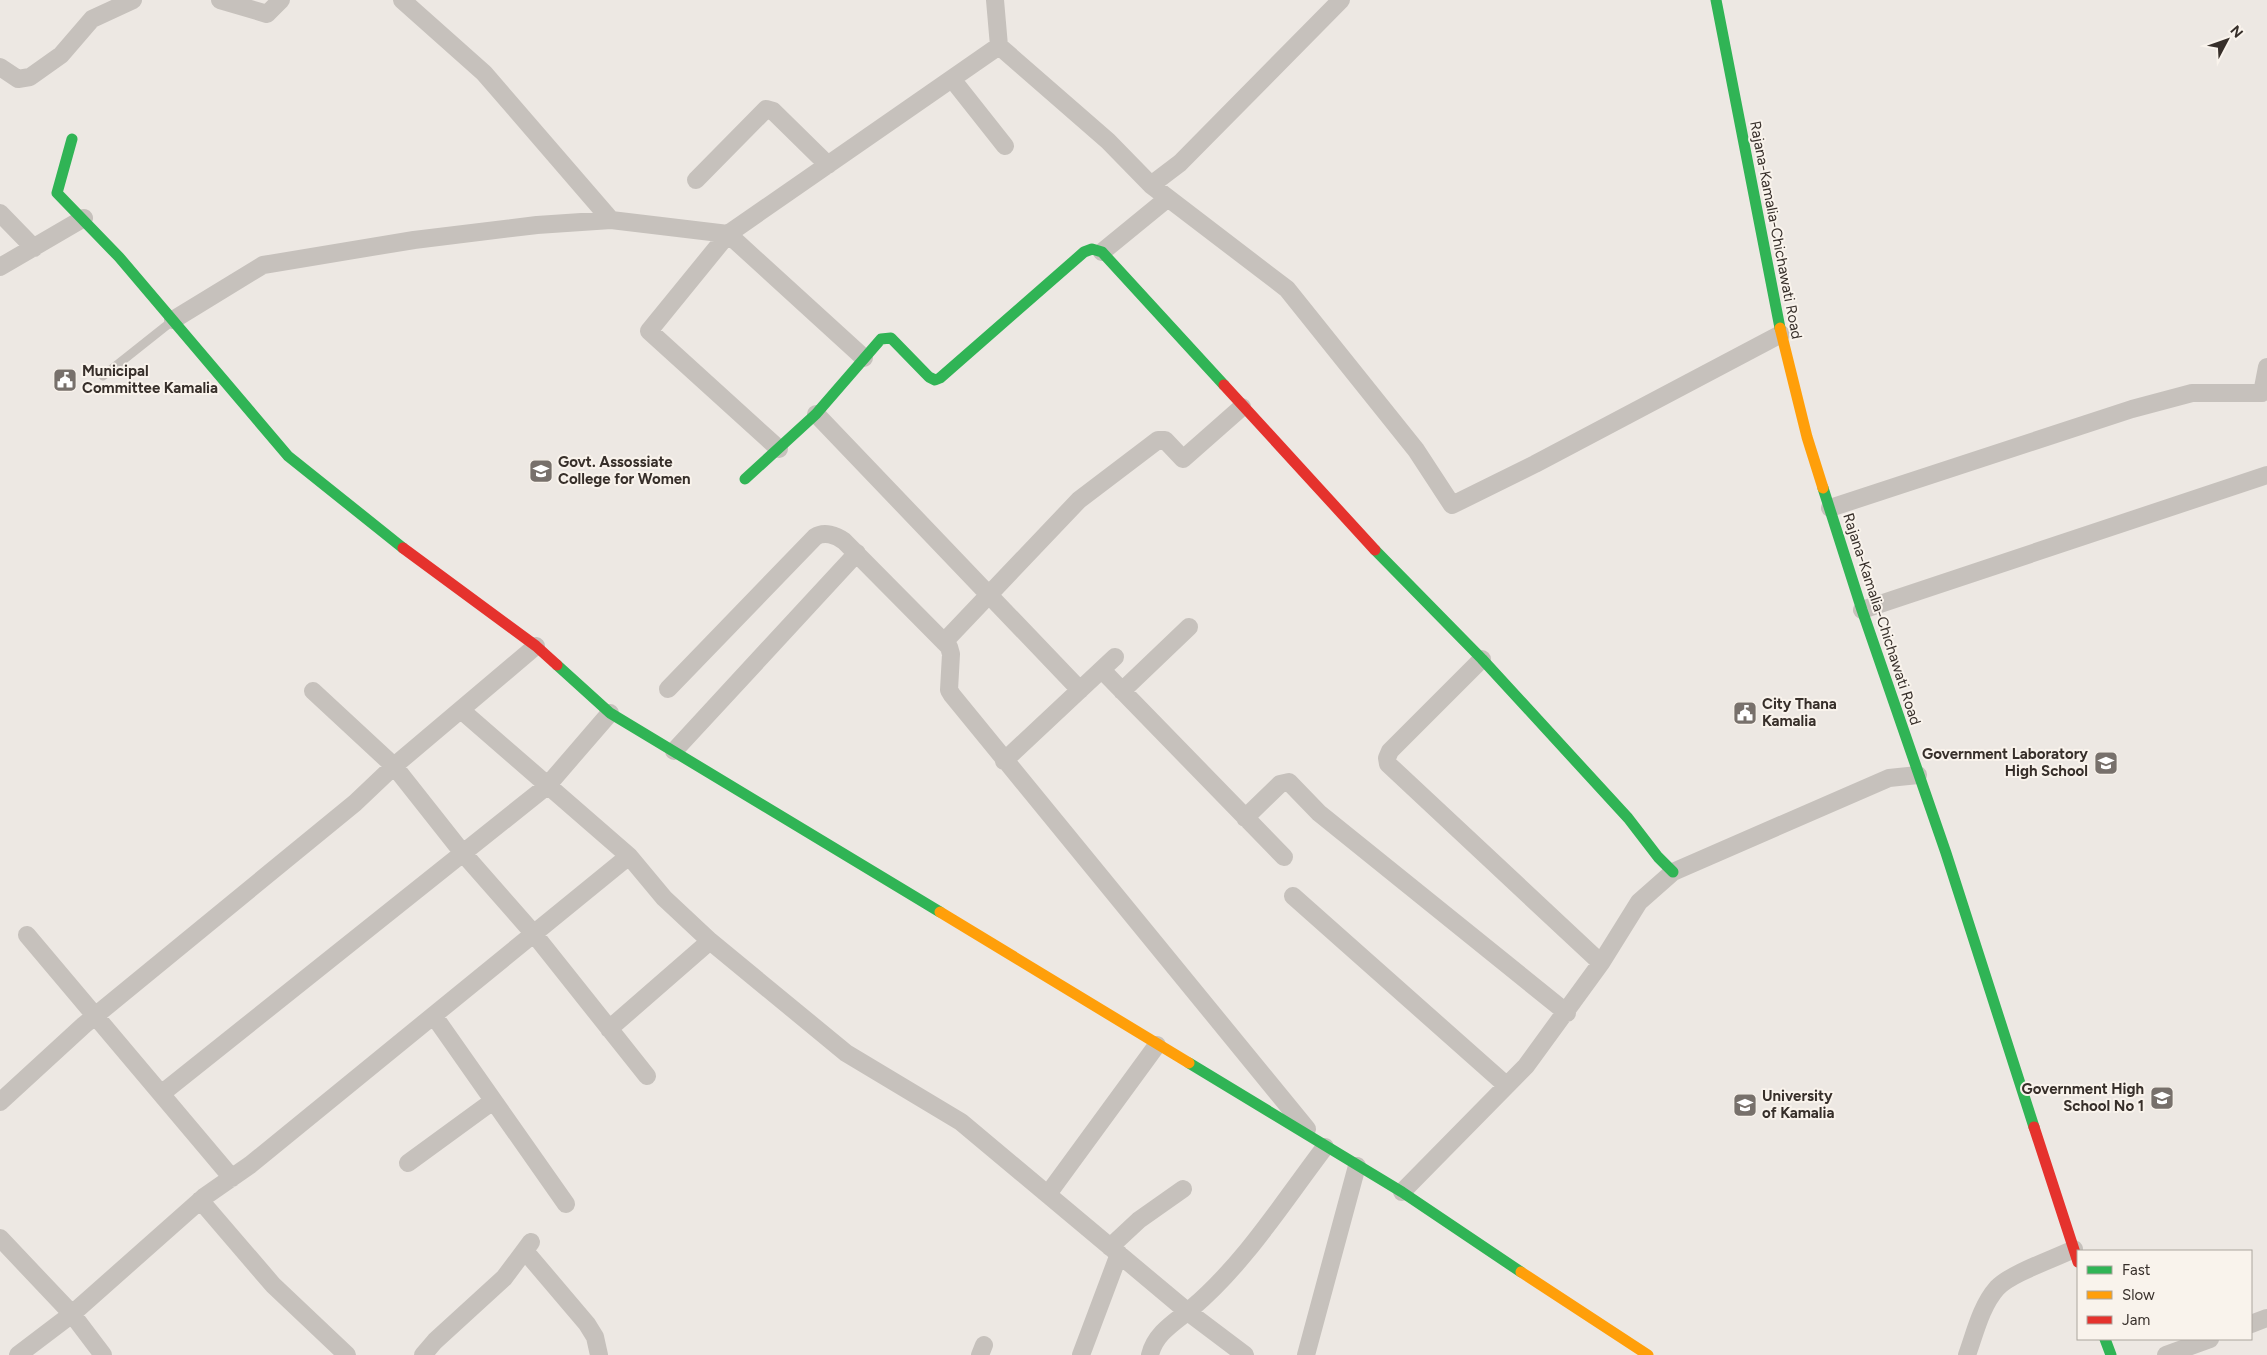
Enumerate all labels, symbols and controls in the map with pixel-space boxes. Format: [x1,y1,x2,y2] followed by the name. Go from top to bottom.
[2202,15,2252,65] north arrow
[2226,22,2246,41] text: N
[1746,119,1806,341] street label: Rajana-Kamalia-Chichawati Road
[82,362,218,397] place label: Municipal Committee Kamalia
[52,367,78,393] public building icon: Municipal Committee Kamalia
[558,453,691,488] place label: Govt. Assossiate College for Women
[528,458,554,484] school or university icon: Govt. Assossiate College for Women
[1839,511,1925,727] street label: Rajana-Kamalia-Chichawati Road
[1762,695,1837,730] place label: City Thana Kamalia
[1732,700,1758,726] public building icon: City Thana Kamalia
[1922,745,2088,780] place label: Government Laboratory High School
[2093,750,2119,776] school or university icon: Government Laboratory High School
[2022,1080,2144,1115] place label: Government High School No 1
[2149,1085,2175,1111] school or university icon: Government High School No 1
[1762,1087,1834,1122] place label: University of Kamalia
[1732,1092,1758,1118] school or university icon: University of Kamalia
[2077,1250,2252,1340] legend
[2122,1261,2151,1279] text: Fast
[2122,1286,2155,1304] text: Slow
[2122,1311,2150,1329] text: Jam

